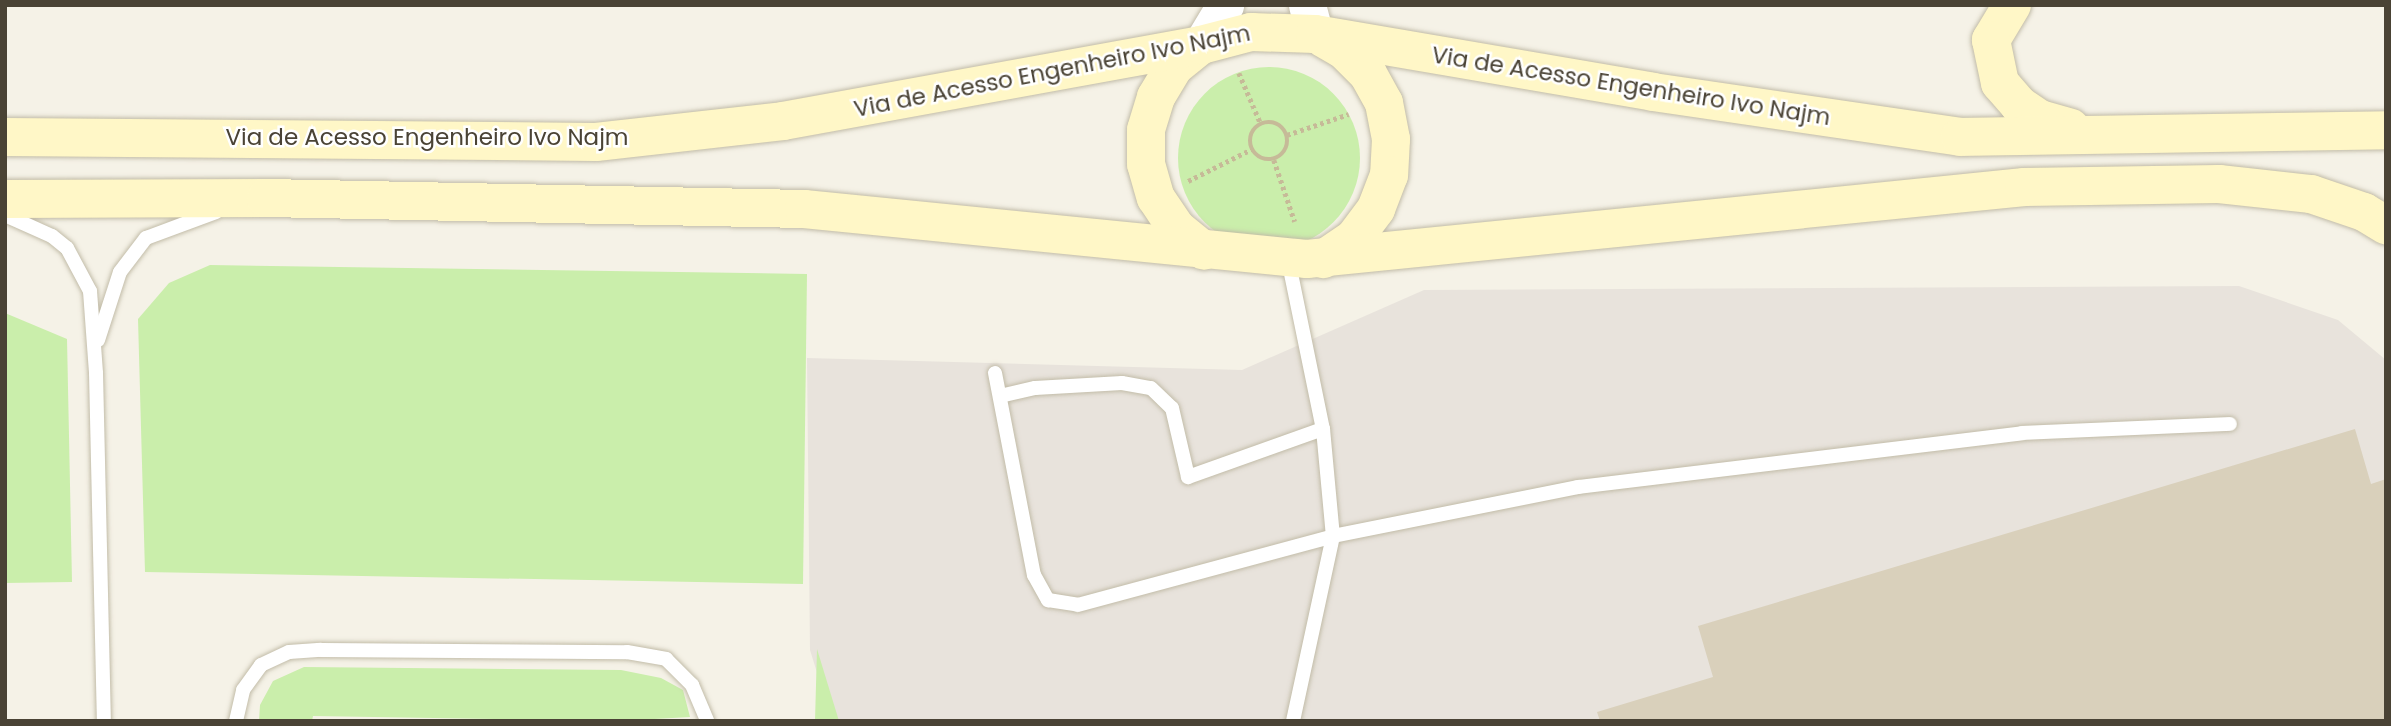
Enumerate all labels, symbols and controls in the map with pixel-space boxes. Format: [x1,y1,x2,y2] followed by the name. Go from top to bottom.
[852,19,1252,123] street label: Via de Acesso Engenheiro Ivo Najm
[1430,41,1832,131] street label: Via de Acesso Engenheiro Ivo Najm
[225,123,629,151] street label: Via de Acesso Engenheiro Ivo Najm

